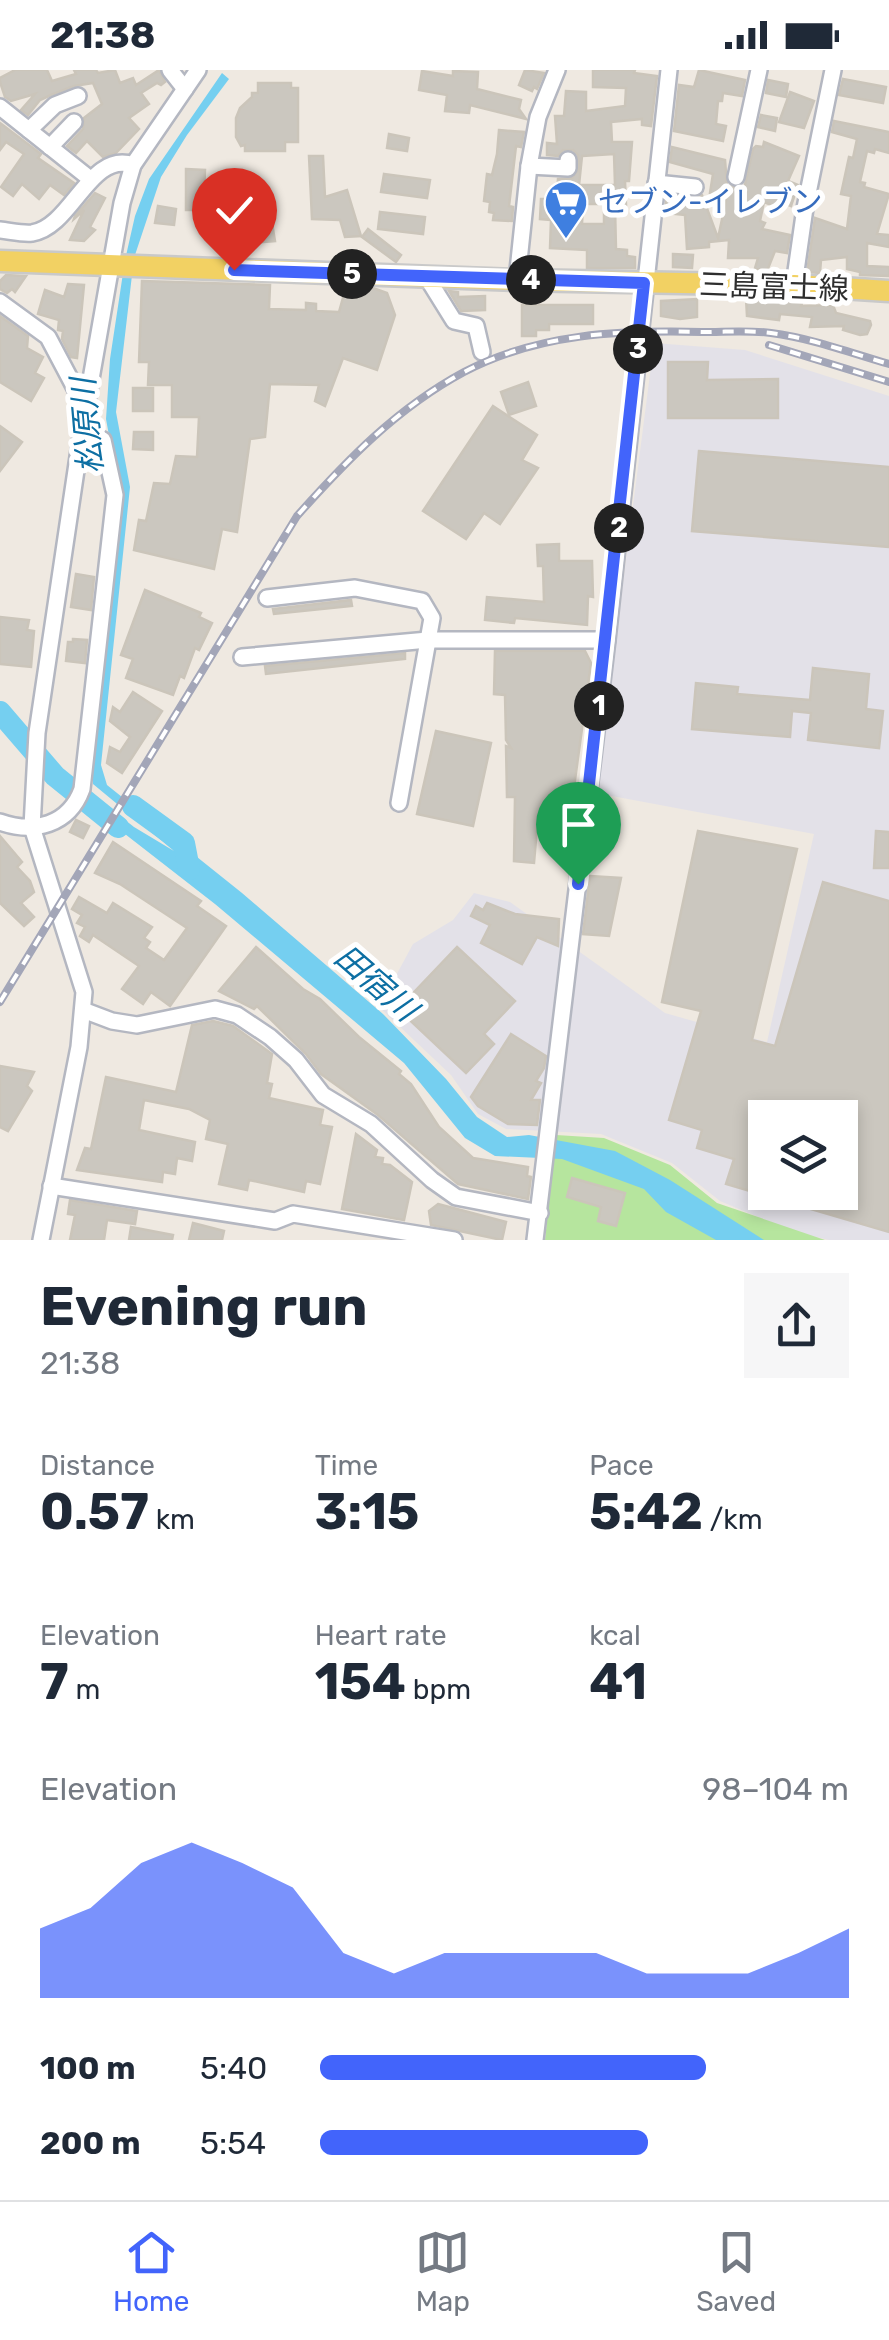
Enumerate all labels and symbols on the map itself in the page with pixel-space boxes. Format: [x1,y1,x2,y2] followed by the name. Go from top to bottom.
[192,168,277,271] pin
[543,179,589,240] supermarket icon: セブン-イレブン
[598,184,823,220] place label: セブン-イレブン
[327,249,377,299] pin: 5
[506,255,556,305] pin: 4
[698,266,850,308] street label: 三島富士線
[613,324,663,374] pin: 3
[64,374,110,475] water label: 松原川
[594,503,644,553] pin: 2
[574,681,624,731] pin: 1
[536,782,621,885] pin
[327,937,427,1031] water label: 田宿川

